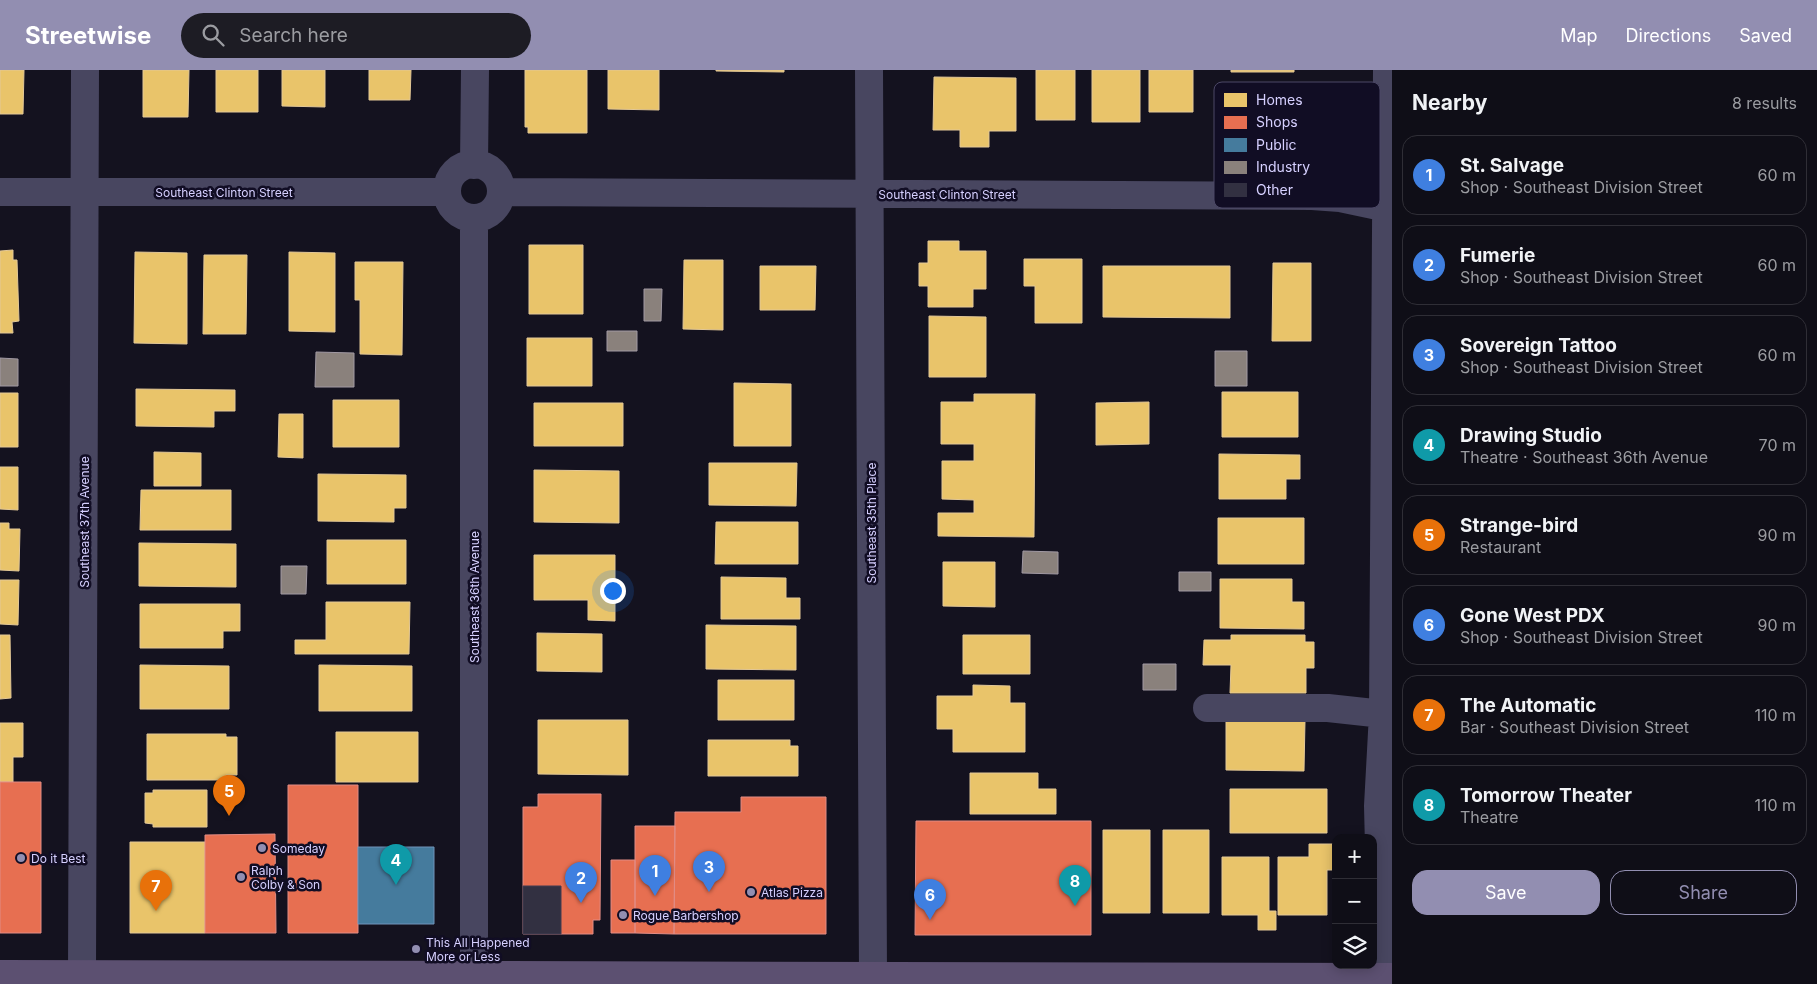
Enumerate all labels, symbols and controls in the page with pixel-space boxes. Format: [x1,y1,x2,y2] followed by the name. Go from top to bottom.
[181,13,531,58] search box
[25,21,151,50] text: Streetwise
[199,21,227,49] icon: search
[239,24,348,47] text: Search here
[1560,25,1598,46] text: Map
[1626,25,1711,46] text: Directions
[1739,25,1792,46] text: Saved
[1214,82,1380,208] legend
[1412,90,1487,115] text: Nearby
[1256,91,1303,108] text: Homes
[1732,93,1797,113] text: 8 results
[1256,113,1298,130] text: Shops
[1256,136,1297,153] text: Public
[1460,154,1564,177] text: St. Salvage
[1256,158,1310,175] text: Industry
[1426,165,1432,185] text: 1
[1757,165,1796,185] text: 60 m
[1460,177,1703,197] text: Shop · Southeast Division Street
[1256,181,1293,198] text: Other
[155,185,293,200] street label: Southeast Clinton Street
[878,187,1016,202] street label: Southeast Clinton Street
[1460,244,1535,267] text: Fumerie
[1424,255,1434,275] text: 2
[1757,255,1796,275] text: 60 m
[1460,267,1703,287] text: Shop · Southeast Division Street
[1460,334,1617,357] text: Sovereign Tattoo
[1424,345,1434,365] text: 3
[1757,345,1796,365] text: 60 m
[1460,357,1703,377] text: Shop · Southeast Division Street
[1460,424,1602,447] text: Drawing Studio
[1424,435,1434,455] text: 4
[1759,435,1796,455] text: 70 m
[1460,447,1708,467] text: Theatre · Southeast 36th Avenue
[77,456,92,588] street label: Southeast 37th Avenue
[864,463,879,583] street label: Southeast 35th Place
[1460,514,1578,537] text: Strange-bird
[1424,525,1434,545] text: 5
[1757,525,1796,545] text: 90 m
[467,531,482,663] street label: Southeast 36th Avenue
[1460,537,1541,557] text: Restaurant
[600,578,626,604] your location
[1460,604,1605,627] text: Gone West PDX
[1424,615,1434,635] text: 6
[1757,615,1796,635] text: 90 m
[1460,627,1703,647] text: Shop · Southeast Division Street
[1460,694,1596,717] text: The Automatic
[1424,705,1434,725] text: 7
[1754,705,1796,725] text: 110 m
[1460,717,1689,737] text: Bar · Southeast Division Street
[213,775,245,816] pin: 5
[1460,784,1632,807] text: Tomorrow Theater
[1424,795,1434,815] text: 8
[1754,795,1796,815] text: 110 m
[1460,807,1519,827] text: Theatre
[1332,834,1377,969] map controls
[1332,834,1377,879] button: +
[272,841,325,856] place label: Someday
[256,842,268,854] marker: Someday
[380,844,412,885] pin: 4
[31,851,86,866] place label: Do it Best
[693,851,725,892] pin: 3
[15,852,27,864] marker: Do it Best
[639,855,671,896] pin: 1
[565,862,597,903] pin: 2
[251,863,320,892] place label: Ralph Colby & Son
[1059,865,1091,906] pin: 8
[140,870,172,911] pin: 7
[1412,870,1600,915] button: Save
[1610,870,1797,915] button: Share
[235,871,247,883] marker: Ralph Colby & Son
[914,879,946,920] pin: 6
[1332,879,1377,924] button: −
[761,885,823,900] place label: Atlas Pizza
[745,886,757,898] marker: Atlas Pizza
[633,908,739,923] place label: Rogue Barbershop
[617,909,629,921] marker: Rogue Barbershop
[1332,924,1377,969] button: layers
[426,935,530,964] place label: This All Happened More or Less
[410,943,422,955] marker: This All Happened More or Less

